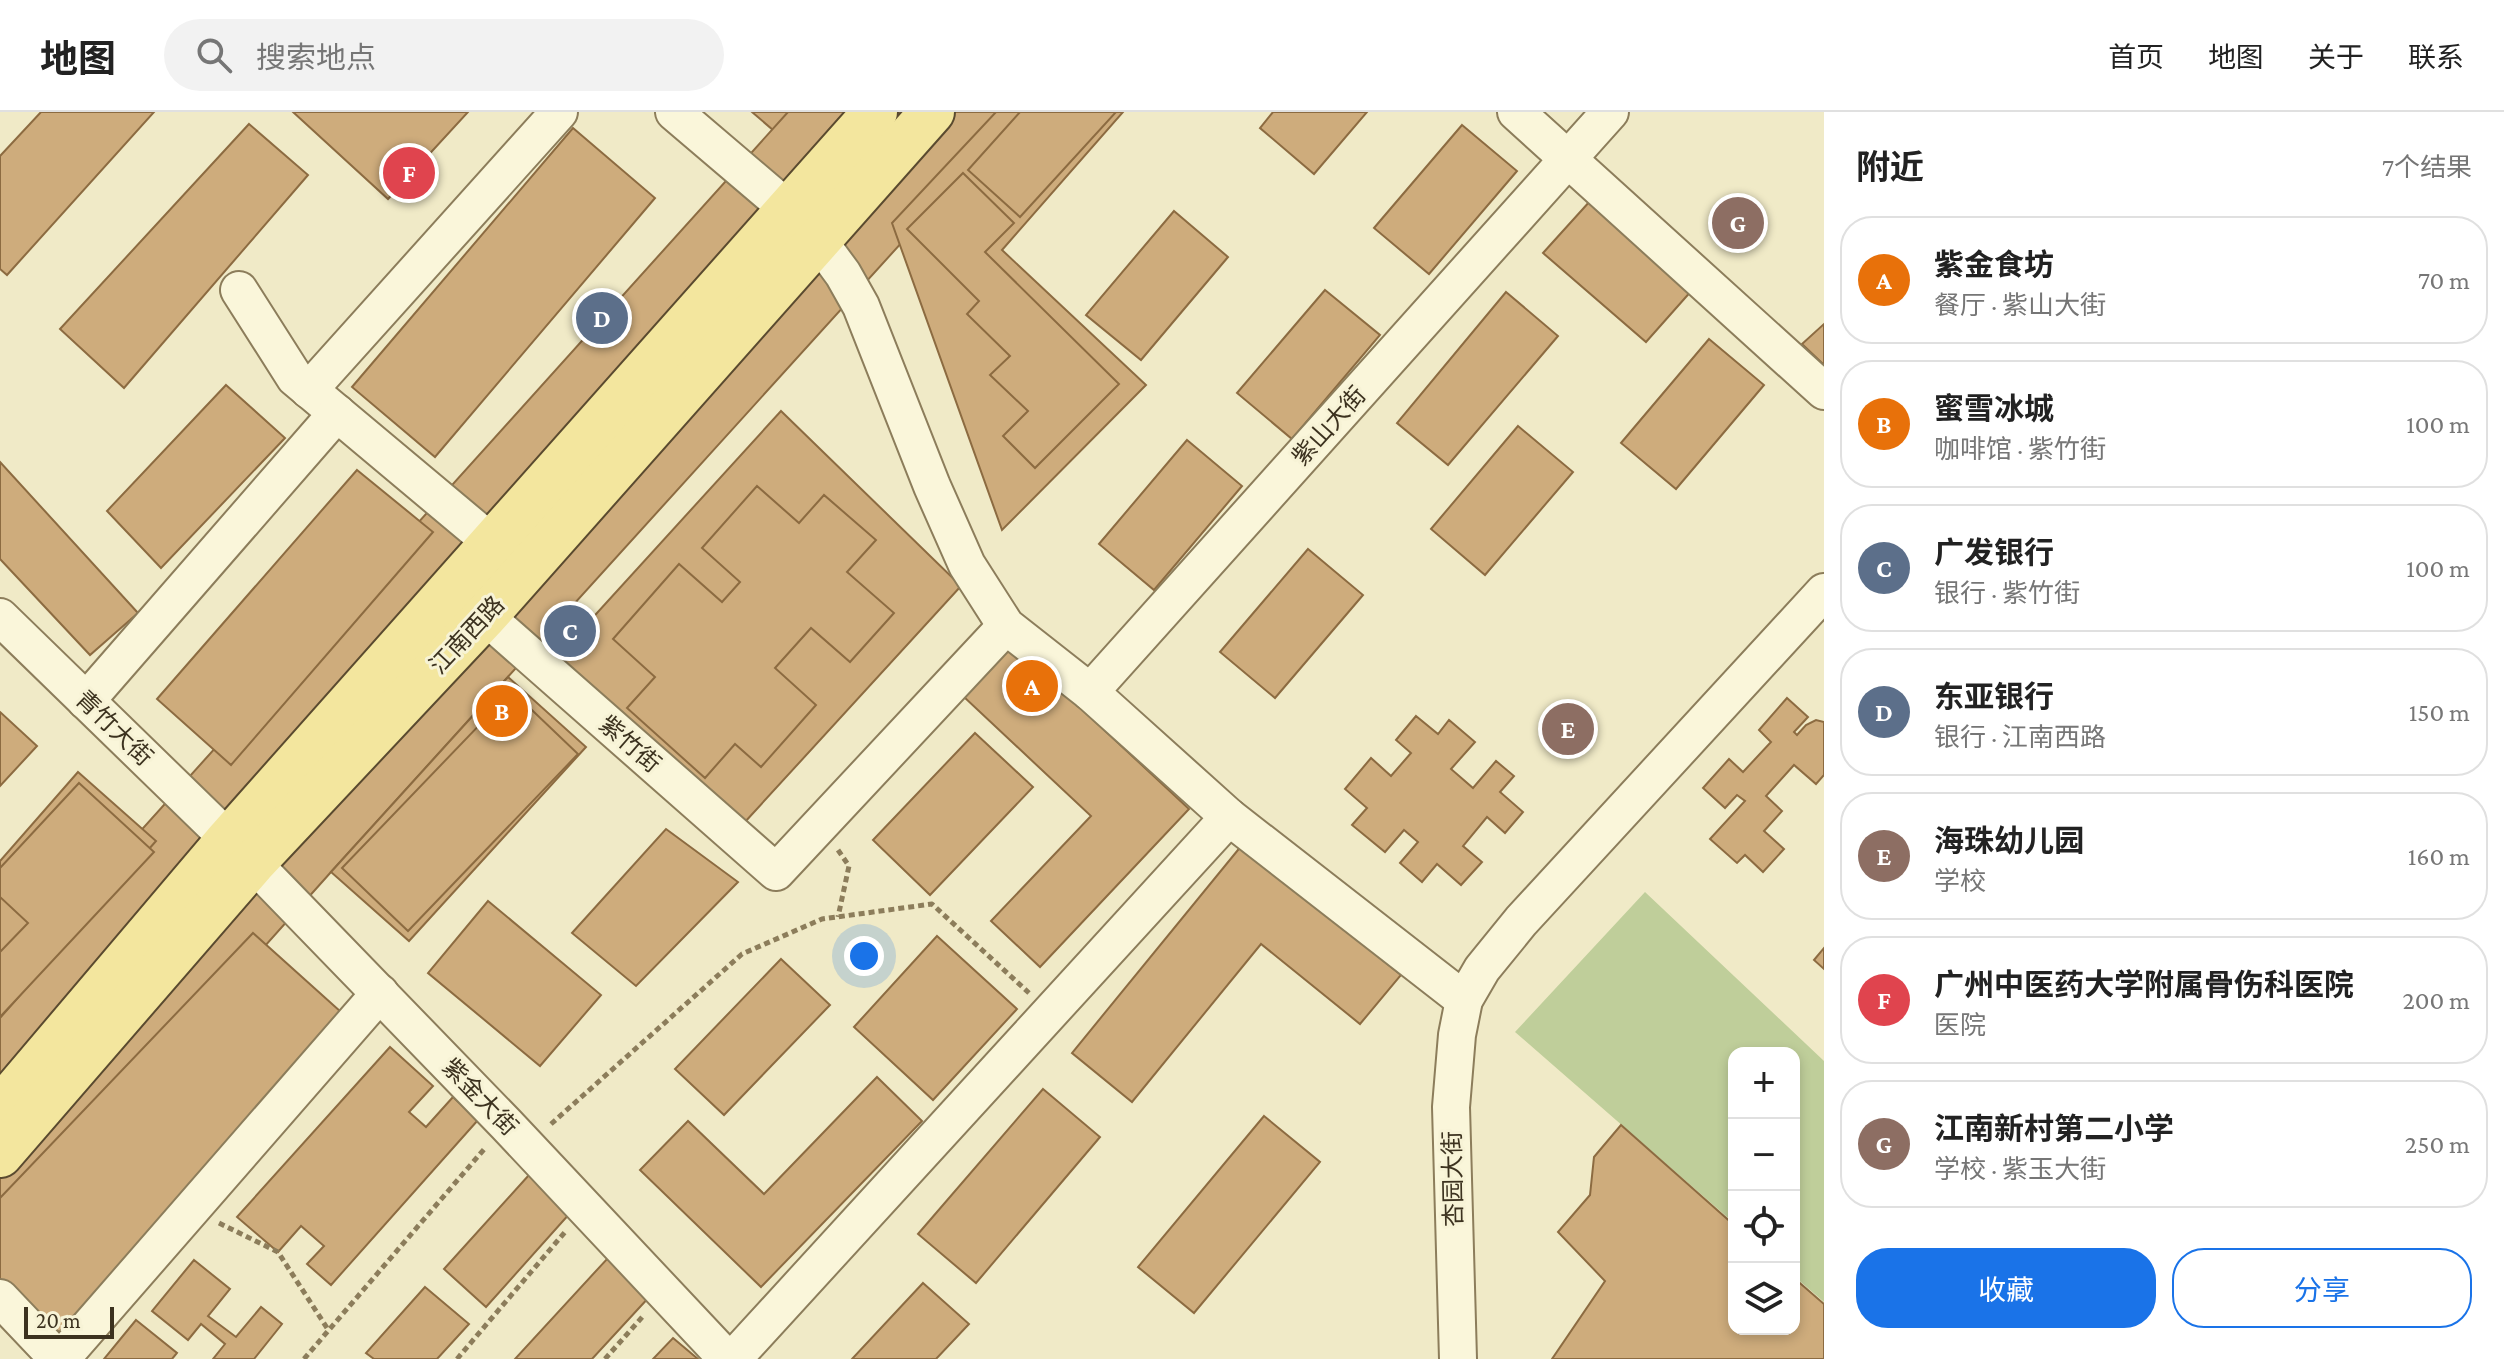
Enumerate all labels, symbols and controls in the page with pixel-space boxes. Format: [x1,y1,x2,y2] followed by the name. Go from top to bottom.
[164,19,724,91] search box
[192,33,236,77] icon: search
[40,38,116,80] text: 地图
[256,41,376,74] text: 搜索地点
[2108,42,2164,73] text: 首页
[2208,42,2264,73] text: 地图
[2308,42,2364,73] text: 关于
[2408,42,2464,73] text: 联系
[383,143,435,203] pin: F
[1856,149,1924,186] text: 附近
[2382,153,2472,182] text: 7个结果
[1712,193,1764,253] pin: G
[1934,248,2054,281] text: 紫金食坊
[1876,266,1892,295] text: A
[2418,266,2470,295] text: 70 m
[576,288,628,348] pin: D
[1934,291,2106,320] text: 餐厅 · 紫山大街
[1286,381,1371,470] street label: 紫山大街
[1934,392,2054,425] text: 蜜雪冰城
[1876,410,1892,439] text: B
[2406,410,2470,439] text: 100 m
[1934,435,2106,464] text: 咖啡馆 · 紫竹街
[1934,536,2054,569] text: 广发银行
[1876,554,1892,583] text: C
[2406,554,2470,583] text: 100 m
[1934,579,2080,608] text: 银行 · 紫竹街
[424,590,509,679] street label: 江南西路
[544,601,596,661] pin: C
[1006,656,1058,716] pin: A
[1934,680,2054,713] text: 东亚银行
[476,681,528,741] pin: B
[70,685,158,771] street label: 青竹大街
[1875,698,1893,727] text: D
[2409,698,2470,727] text: 150 m
[1542,699,1594,759] pin: E
[594,710,666,777] street label: 紫竹街
[1934,723,2106,752] text: 银行 · 江南西路
[1934,824,2084,857] text: 海珠幼儿园
[1877,842,1891,871] text: E
[2408,842,2470,871] text: 160 m
[1934,867,1986,896] text: 学校
[844,936,884,976] your location
[1934,968,2354,1001] text: 广州中医药大学附属骨伤科医院
[1877,986,1891,1015] text: F
[2402,986,2470,1015] text: 200 m
[1934,1011,1986,1040] text: 医院
[1728,1047,1800,1335] map controls
[1728,1047,1800,1119] button: +
[437,1053,523,1141] street label: 紫金大街
[1934,1112,2174,1145] text: 江南新村第二小学
[1728,1119,1800,1191] button: −
[1876,1130,1892,1159] text: G
[2405,1130,2470,1159] text: 250 m
[1438,1131,1467,1227] street label: 杏园大街
[1934,1155,2106,1184] text: 学校 · 紫玉大街
[1728,1191,1800,1263] button: locate
[1856,1248,2156,1328] button: 收藏
[2172,1248,2472,1328] button: 分享
[1728,1263,1800,1335] button: layers
[24,1303,114,1339] scale bar
[36,1308,81,1333] text: 20 m

